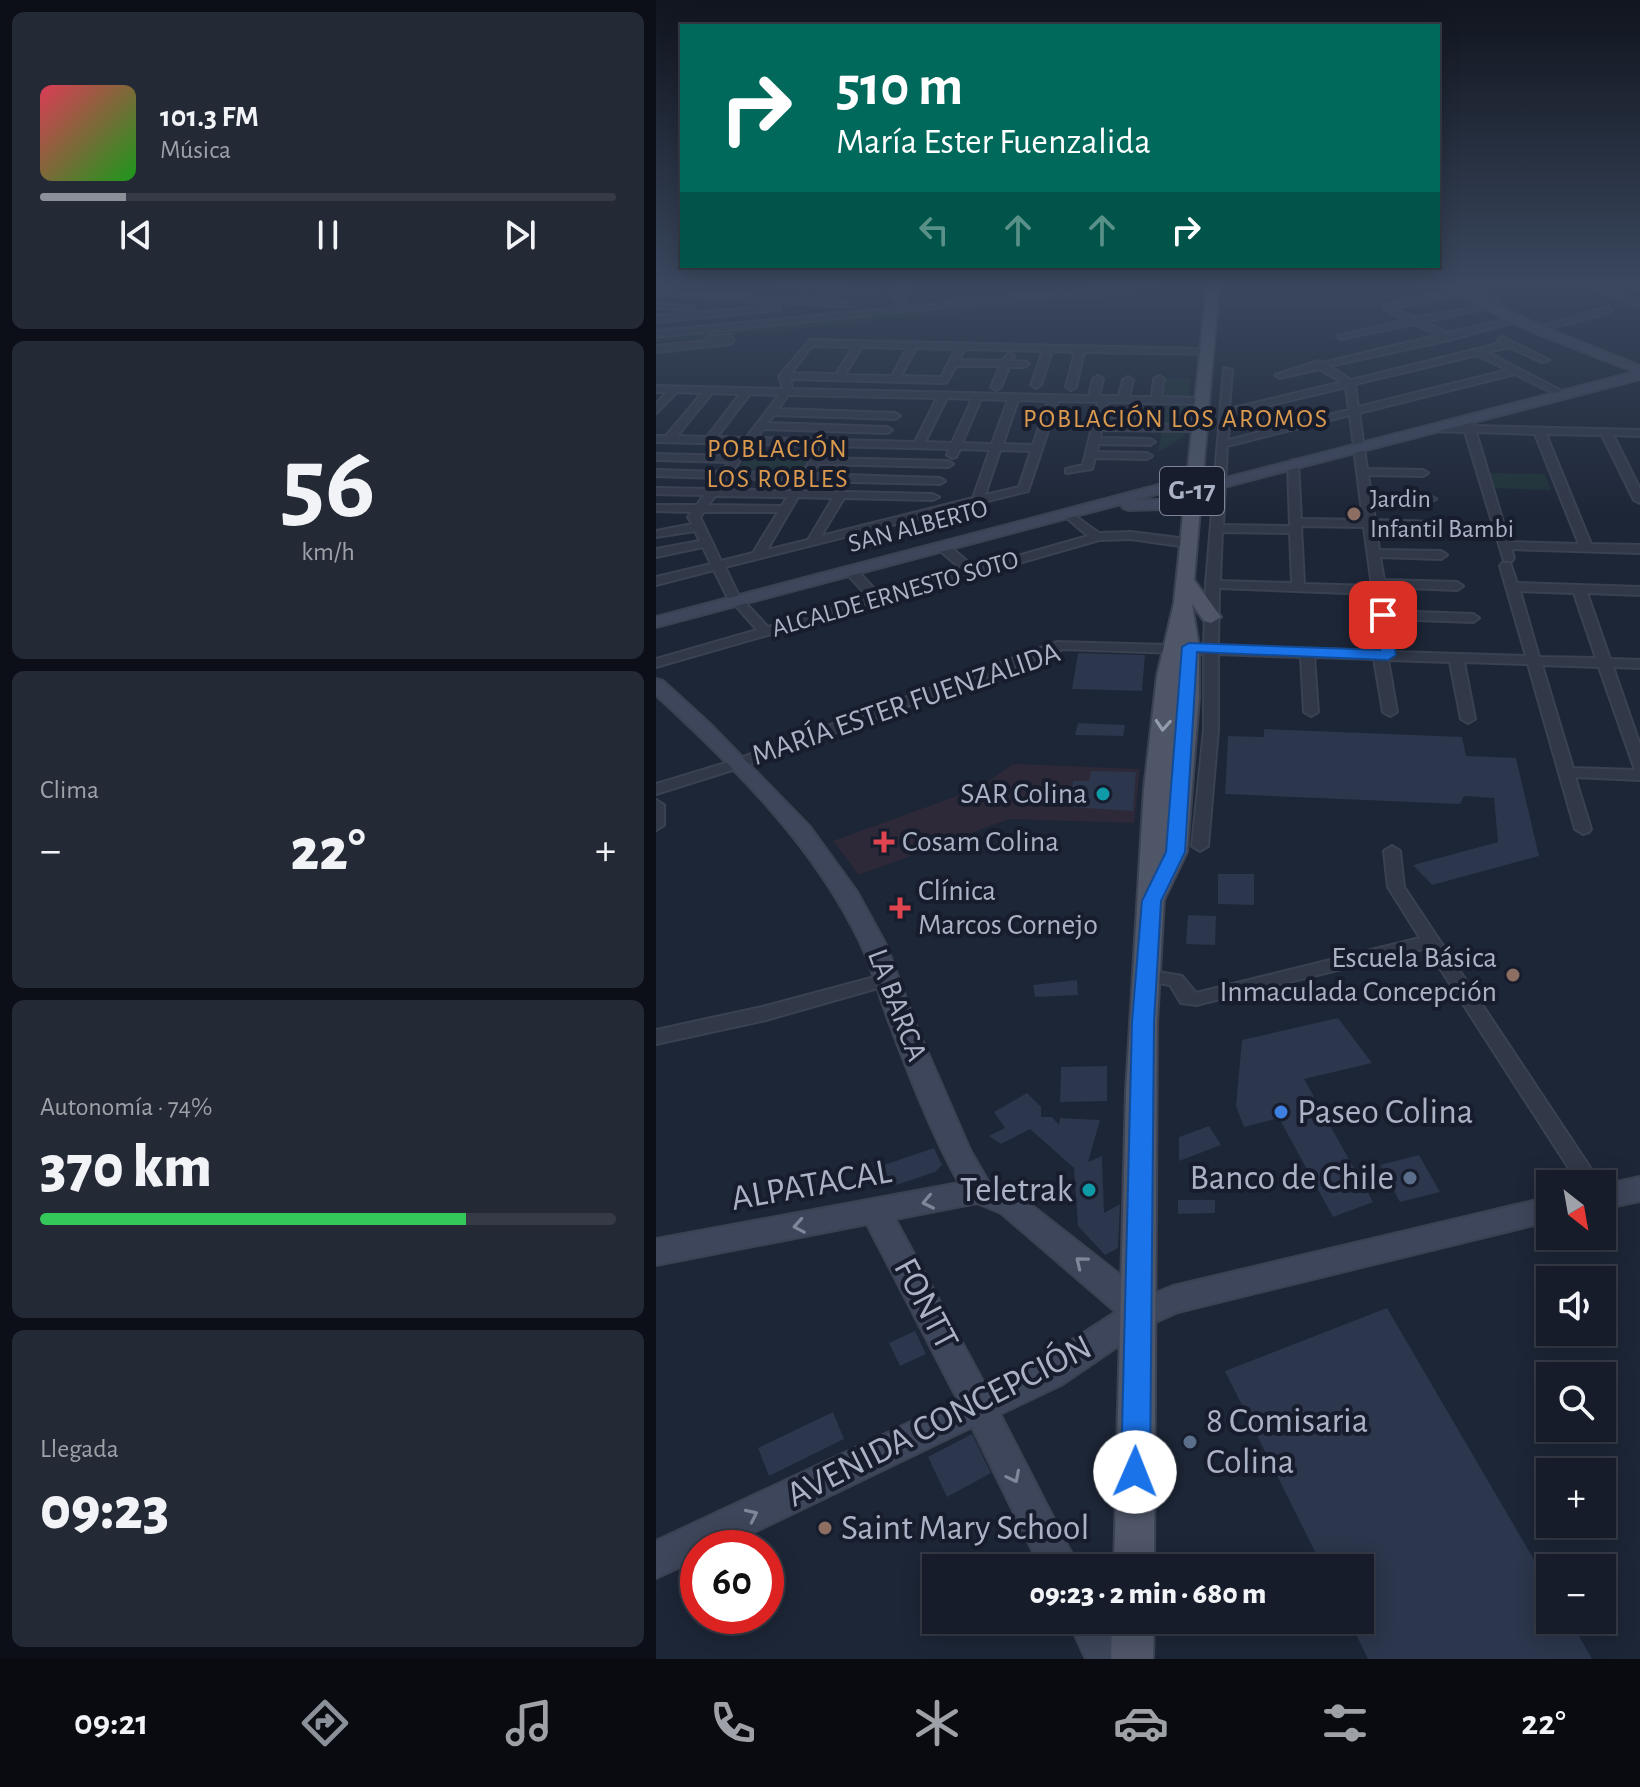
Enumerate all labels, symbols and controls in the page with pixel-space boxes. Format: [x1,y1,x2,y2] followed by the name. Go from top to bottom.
[704,56,808,160] icon: right
[836,59,963,115] text: 510 m
[160,102,259,132] text: 101.3 FM
[836,124,1151,160] text: María Ester Fuenzalida
[160,137,231,163] text: Música
[912,208,956,252] icon: left
[996,208,1040,252] icon: ahead
[1080,208,1124,252] icon: ahead
[1164,208,1208,252] icon: right
[114,213,158,257] icon: previous
[306,213,350,257] icon: pause
[498,213,542,257] icon: next
[1023,404,1329,432] district label: POBLACIÓN LOS AROMOS
[280,433,376,537] text: 56
[706,434,850,492] district label: POBLACIÓN LOS ROBLES
[1160,467,1224,515] road number: G-17
[1370,486,1514,542] place label: Jardin Infantil Bambi
[845,495,991,557] street label: SAN ALBERTO
[1345,505,1363,523] marker: Jardin Infantil Bambi
[301,539,355,565] text: km/h
[769,546,1021,642] street label: ALCALDE ERNESTO SOTO
[1349,581,1417,649] pin
[1361,593,1405,637] icon: arrive
[747,635,1064,771] street label: MARÍA ESTER FUENZALIDA
[1155,719,1172,732] one-way arrow
[40,777,99,803] text: Clima
[960,779,1087,809] place label: SAR Colina
[1094,785,1112,803] marker: SAR Colina
[291,821,366,881] text: 22°
[902,827,1059,857] place label: Cosam Colina
[40,829,61,873] text: −
[595,829,616,873] text: +
[873,831,895,853] marker: Cosam Colina
[918,876,1098,940] place label: Clínica Marcos Cornejo
[889,897,911,919] marker: Clínica Marcos Cornejo
[1220,943,1497,1007] place label: Escuela Básica Inmaculada Concepción
[862,945,932,1065] street label: LA BARCA
[1504,966,1522,984] marker: Escuela Básica Inmaculada Concepción
[40,1094,213,1120] text: Autonomía · 74%
[1297,1094,1473,1130] place label: Paseo Colina
[1272,1103,1290,1121] marker: Paseo Colina
[40,1138,212,1198] text: 370 km
[728,1153,894,1217] street label: ALPATACAL
[1190,1160,1394,1196] place label: Banco de Chile
[1401,1169,1419,1187] marker: Banco de Chile
[1536,1170,1616,1250] north arrow
[1536,1170,1616,1634] map controls
[960,1172,1074,1208] place label: Teletrak
[1080,1181,1098,1199] marker: Teletrak
[921,1193,935,1210] one-way arrow
[793,1217,806,1234] one-way arrow
[887,1252,965,1356] street label: FONTT
[1076,1257,1090,1272] one-way arrow
[1536,1266,1616,1346] button: sound
[780,1327,1097,1514] street label: AVENIDA CONCEPCIÓN
[1536,1362,1616,1442] button: search
[1206,1403,1368,1480] place label: 8 Comisaria Colina
[1093,1430,1177,1514] position arrow
[1181,1433,1199,1451] marker: 8 Comisaria Colina
[40,1436,119,1462] text: Llegada
[1536,1458,1616,1538] button: +
[1004,1468,1020,1483] one-way arrow
[40,1480,169,1540] text: 09:23
[743,1509,758,1525] one-way arrow
[841,1510,1089,1546] place label: Saint Mary School
[816,1519,834,1537] marker: Saint Mary School
[680,1530,784,1634] speed limit sign: 60
[1536,1554,1616,1634] button: −
[1030,1579,1266,1609] text: 09:23 · 2 min · 680 m
[297,1695,353,1751] icon: directions
[501,1695,557,1751] icon: music
[705,1695,761,1751] icon: phone
[909,1695,965,1751] icon: climate
[1113,1695,1169,1751] icon: car
[1317,1695,1373,1751] icon: filters
[74,1705,148,1741] text: 09:21
[1521,1705,1566,1741] text: 22°

